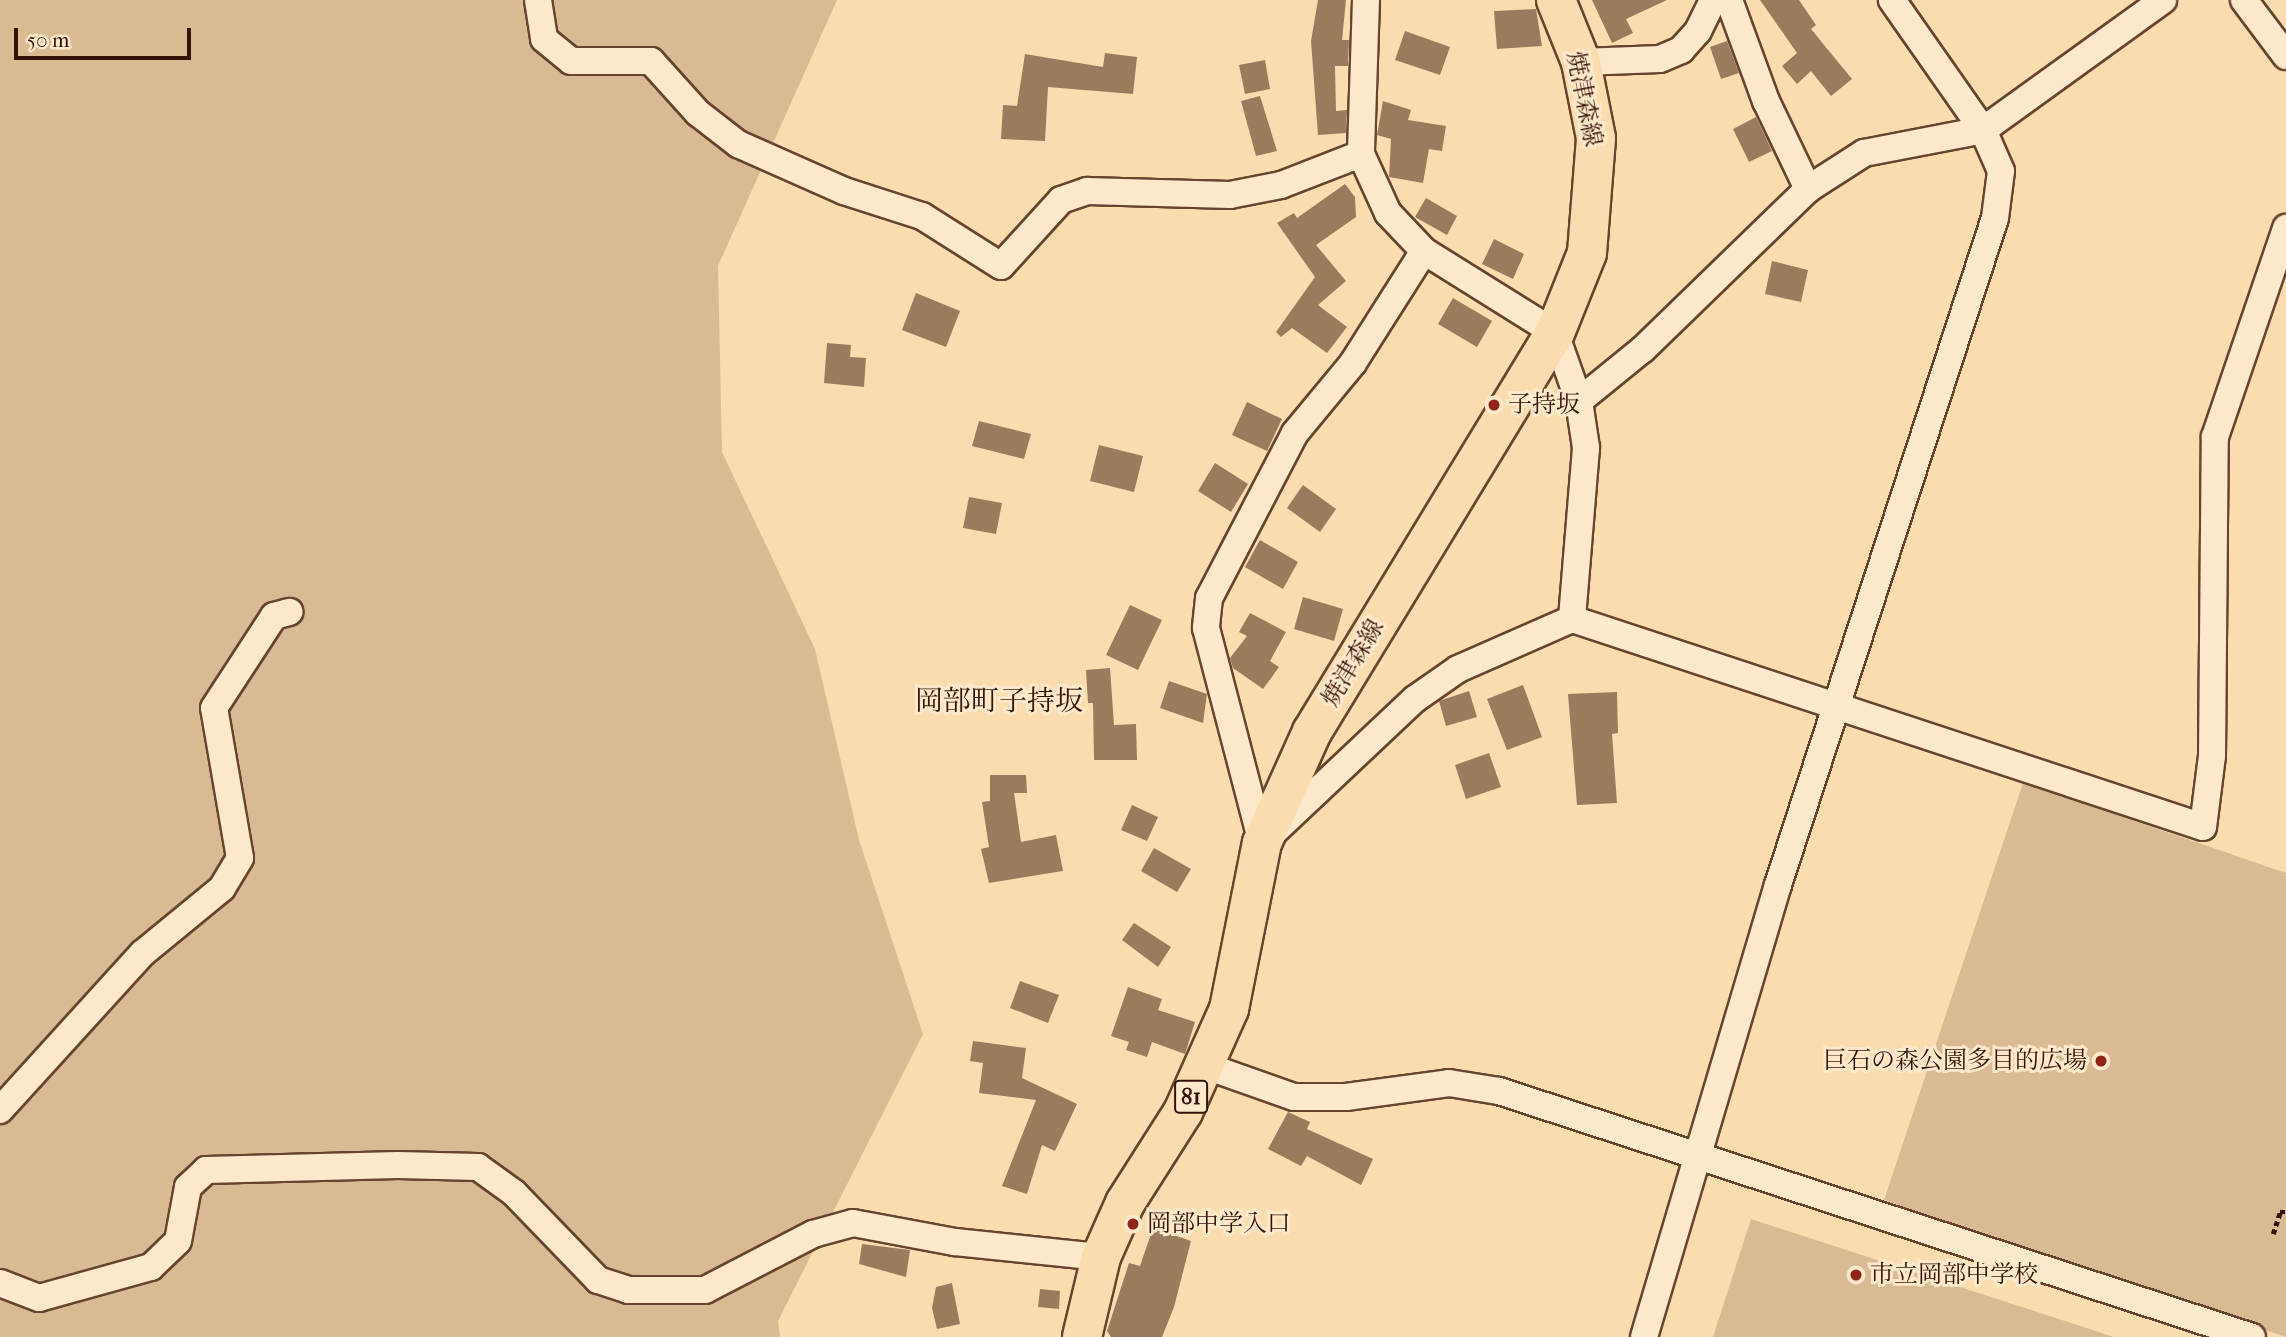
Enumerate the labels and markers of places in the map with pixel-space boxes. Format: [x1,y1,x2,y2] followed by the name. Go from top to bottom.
[1508,391,1580,419] place label: 子持坂
[1486,397,1502,413] marker: 子持坂
[1823,1047,2087,1075] place label: 巨石の森公園多目的広場
[2093,1053,2109,1069] marker: 巨石の森公園多目的広場
[1147,1210,1291,1238] place label: 岡部中学入口
[1125,1216,1141,1232] marker: 岡部中学入口
[1870,1261,2038,1289] place label: 市立岡部中学校
[1848,1267,1864,1283] marker: 市立岡部中学校

